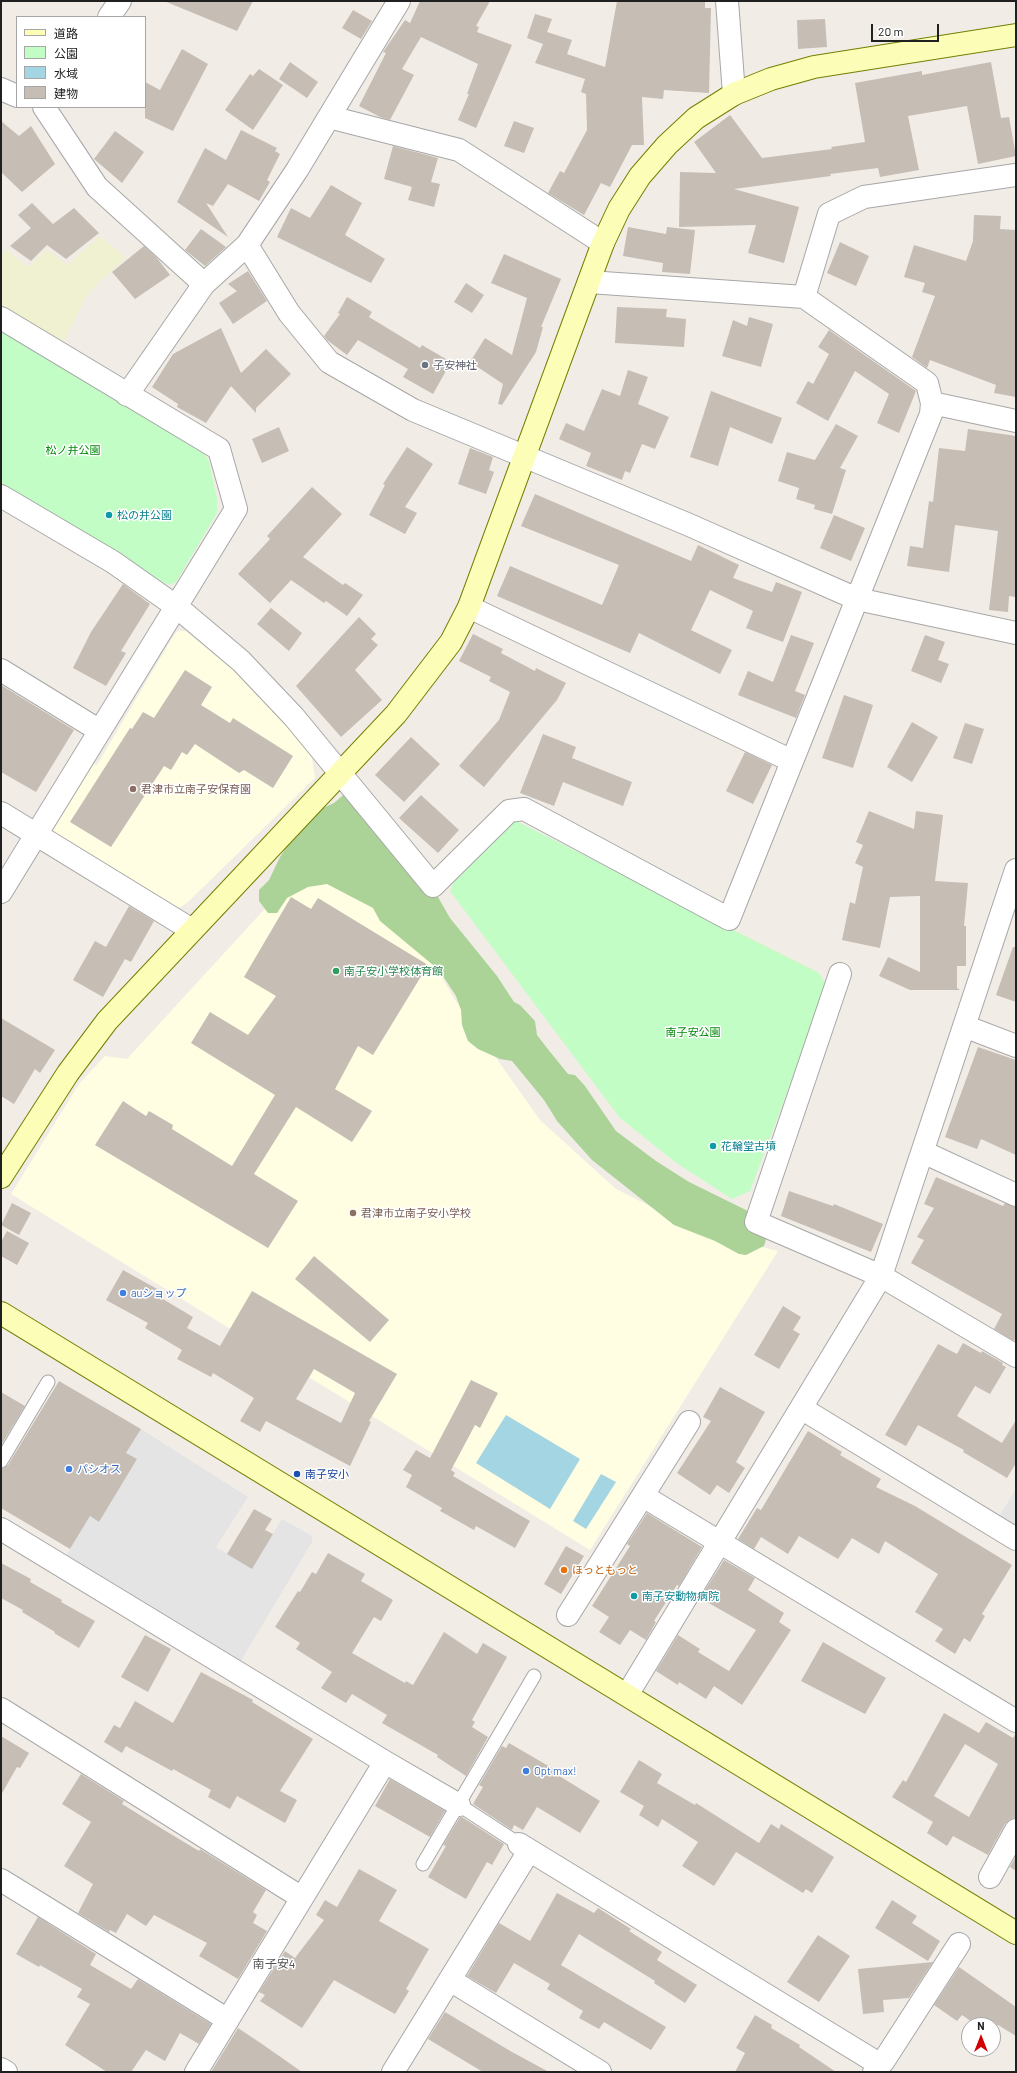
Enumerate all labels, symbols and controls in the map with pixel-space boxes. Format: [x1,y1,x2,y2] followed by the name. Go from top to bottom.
[16,16,146,108] legend
[873,16,941,42] scale bar
[878,24,904,38] text: 20 m
[54,26,78,40] text: 道路
[54,46,78,60] text: 公園
[54,66,78,80] text: 水域
[54,86,78,100] text: 建物
[433,358,477,372] place label: 子安神社
[420,360,430,370] marker: 子安神社
[46,443,100,457] park label: 松ノ井公園
[117,508,172,522] place label: 松の井公園
[104,510,114,520] marker: 松の井公園
[141,782,251,796] place label: 君津市立南子安保育園
[128,784,138,794] marker: 君津市立南子安保育園
[344,964,443,978] place label: 南子安小学校体育館
[331,966,341,976] marker: 南子安小学校体育館
[666,1025,720,1039] park label: 南子安公園
[721,1139,776,1153] place label: 花輪堂古墳
[708,1141,718,1151] marker: 花輪堂古墳
[361,1206,471,1220] place label: 君津市立南子安小学校
[348,1208,358,1218] marker: 君津市立南子安小学校
[131,1286,187,1300] place label: auショップ
[118,1288,128,1298] marker: auショップ
[77,1462,121,1476] place label: パシオス
[64,1464,74,1474] marker: パシオス
[305,1467,349,1481] place label: 南子安小
[292,1469,302,1479] marker: 南子安小
[572,1563,638,1577] place label: ほっともっと
[559,1565,569,1575] marker: ほっともっと
[642,1589,719,1603] place label: 南子安動物病院
[629,1591,639,1601] marker: 南子安動物病院
[534,1764,577,1778] place label: Opt max!
[521,1766,531,1776] marker: Opt max!
[253,1957,295,1971] district label: 南子安4
[961,2017,1001,2057] north arrow
[977,2019,985,2032] text: N

